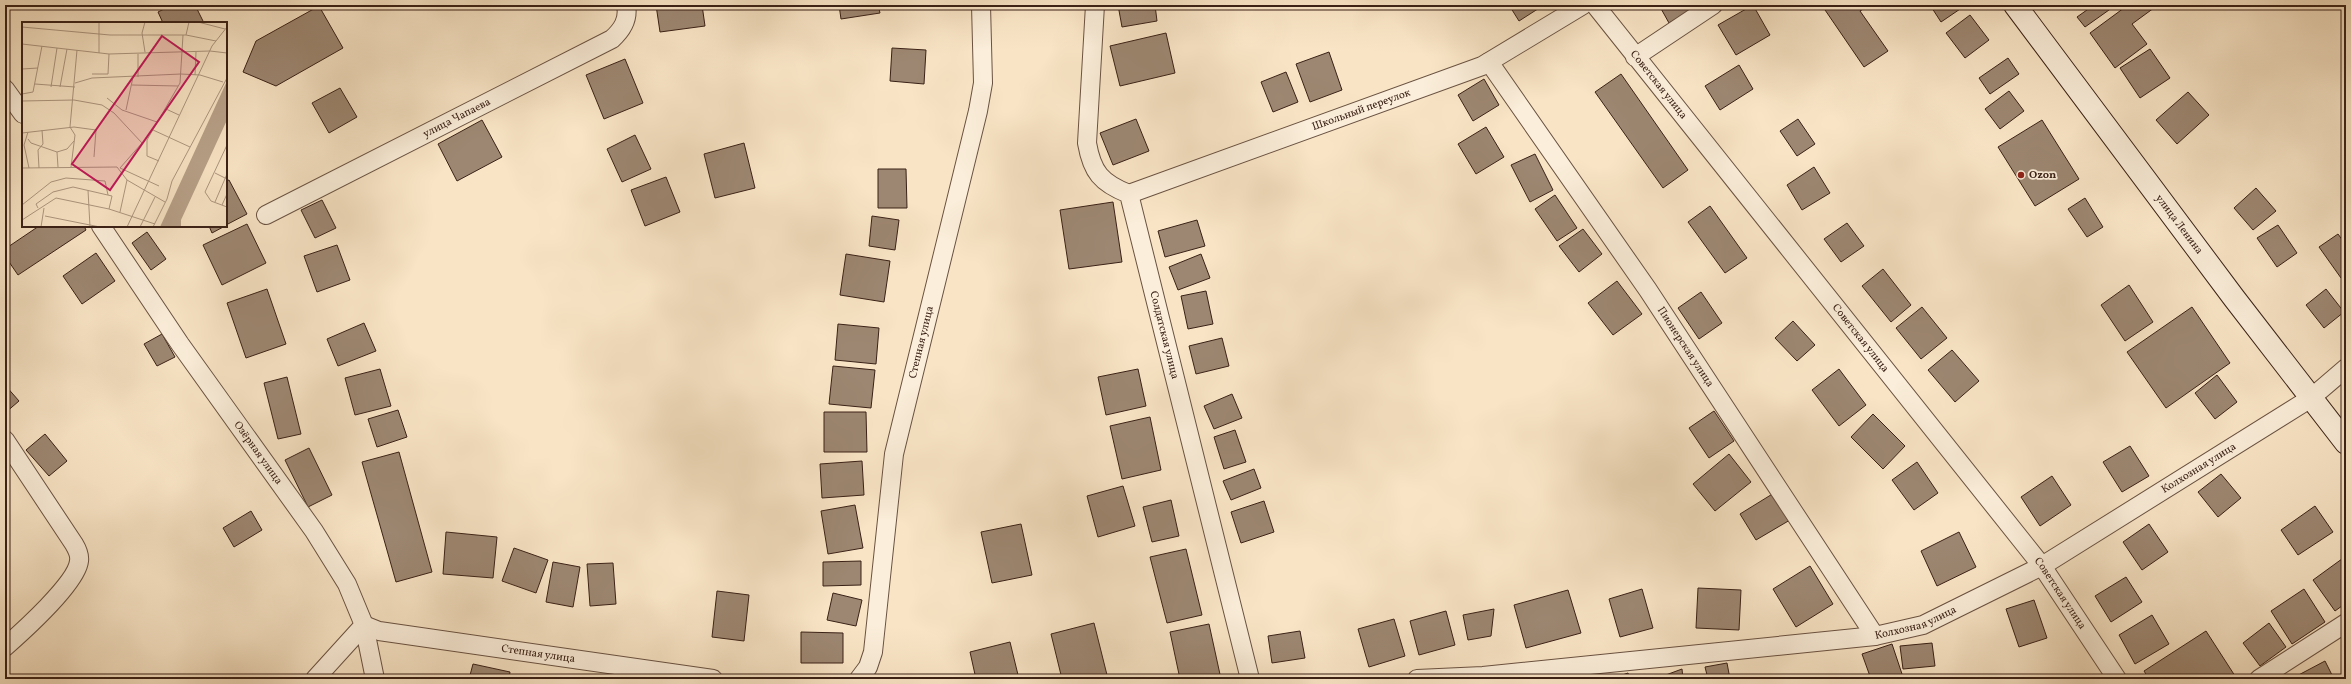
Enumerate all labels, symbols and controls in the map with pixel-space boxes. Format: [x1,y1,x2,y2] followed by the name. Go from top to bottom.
[22,22,227,227] inset map
[1627,47,1691,123] street label: Советская улица
[1310,85,1413,135] street label: Школьный переулок
[420,94,494,141] street label: улица Чапаева
[2029,168,2056,183] place label: Ozon
[2016,170,2026,180] marker: Ozon
[2152,192,2207,258] street label: улица Ленина
[1146,289,1183,381] street label: Солдатская улица
[1828,301,1893,376] street label: Советская улица
[905,304,938,380] street label: Степная улица
[1653,304,1718,391] street label: Пионерская улица
[230,418,286,488] street label: Озёрная улица
[2159,439,2239,497] street label: Колхозная улица
[2030,554,2090,633] street label: Советская улица
[1873,602,1959,643] street label: Колхозная улица
[500,641,577,667] street label: Степная улица

